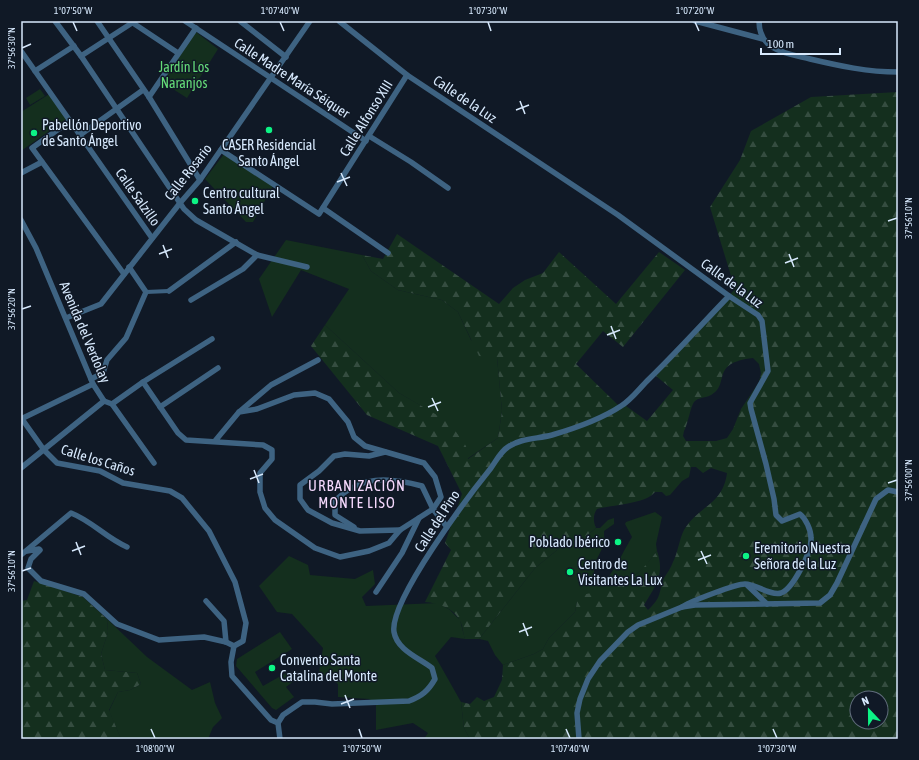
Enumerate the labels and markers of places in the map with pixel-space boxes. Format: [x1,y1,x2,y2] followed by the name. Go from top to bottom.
[42,117,142,149] place label: Pabellón Deportivo de Santo Ángel
[264,125,274,135] marker: CASER Residencial Santo Ángel
[29,128,39,138] marker: Pabellón Deportivo de Santo Ángel
[222,137,316,169] place label: CASER Residencial Santo Ángel
[203,185,280,217] place label: Centro cultural Santo Ángel
[190,196,200,206] marker: Centro cultural Santo Ángel
[529,534,610,550] place label: Poblado Ibérico
[613,537,623,547] marker: Poblado Ibérico
[754,540,851,572] place label: Eremitorio Nuestra Señora de la Luz
[741,551,751,561] marker: Eremitorio Nuestra Señora de la Luz
[578,556,663,588] place label: Centro de Visitantes La Lux
[565,567,575,577] marker: Centro de Visitantes La Lux
[280,652,377,684] place label: Convento Santa Catalina del Monte
[267,663,277,673] marker: Convento Santa Catalina del Monte

